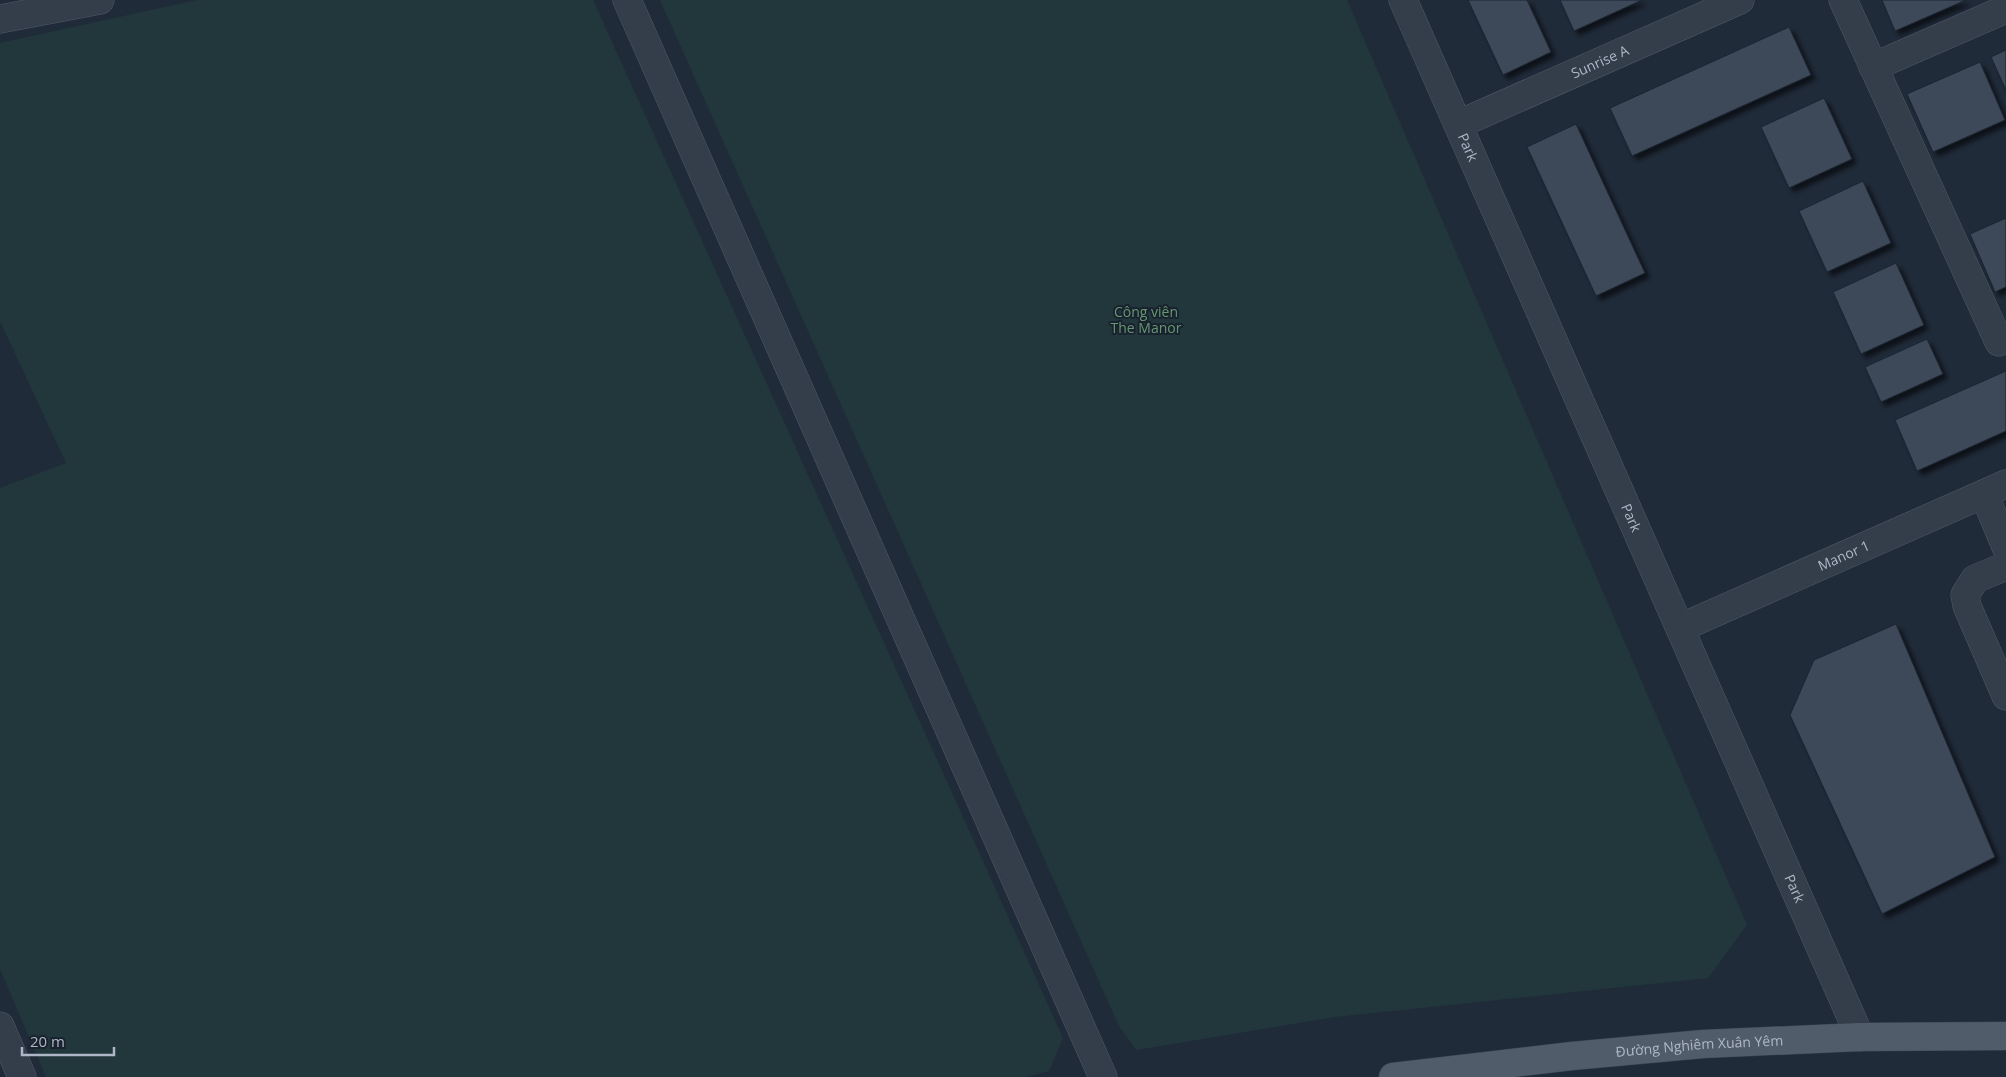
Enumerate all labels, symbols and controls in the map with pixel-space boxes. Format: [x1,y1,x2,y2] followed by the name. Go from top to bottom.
[1568,40,1632,82] street label: Sunrise A
[1454,130,1483,165] street label: Park
[1111,302,1182,337] park label: Công viên The Manor
[1617,500,1647,536] street label: Park
[1815,535,1872,575] street label: Manor 1
[1780,871,1810,906] street label: Park
[22,1024,115,1056] scale bar
[1615,1030,1784,1061] street label: Đường Nghiêm Xuân Yêm
[30,1031,65,1051] text: 20 m

